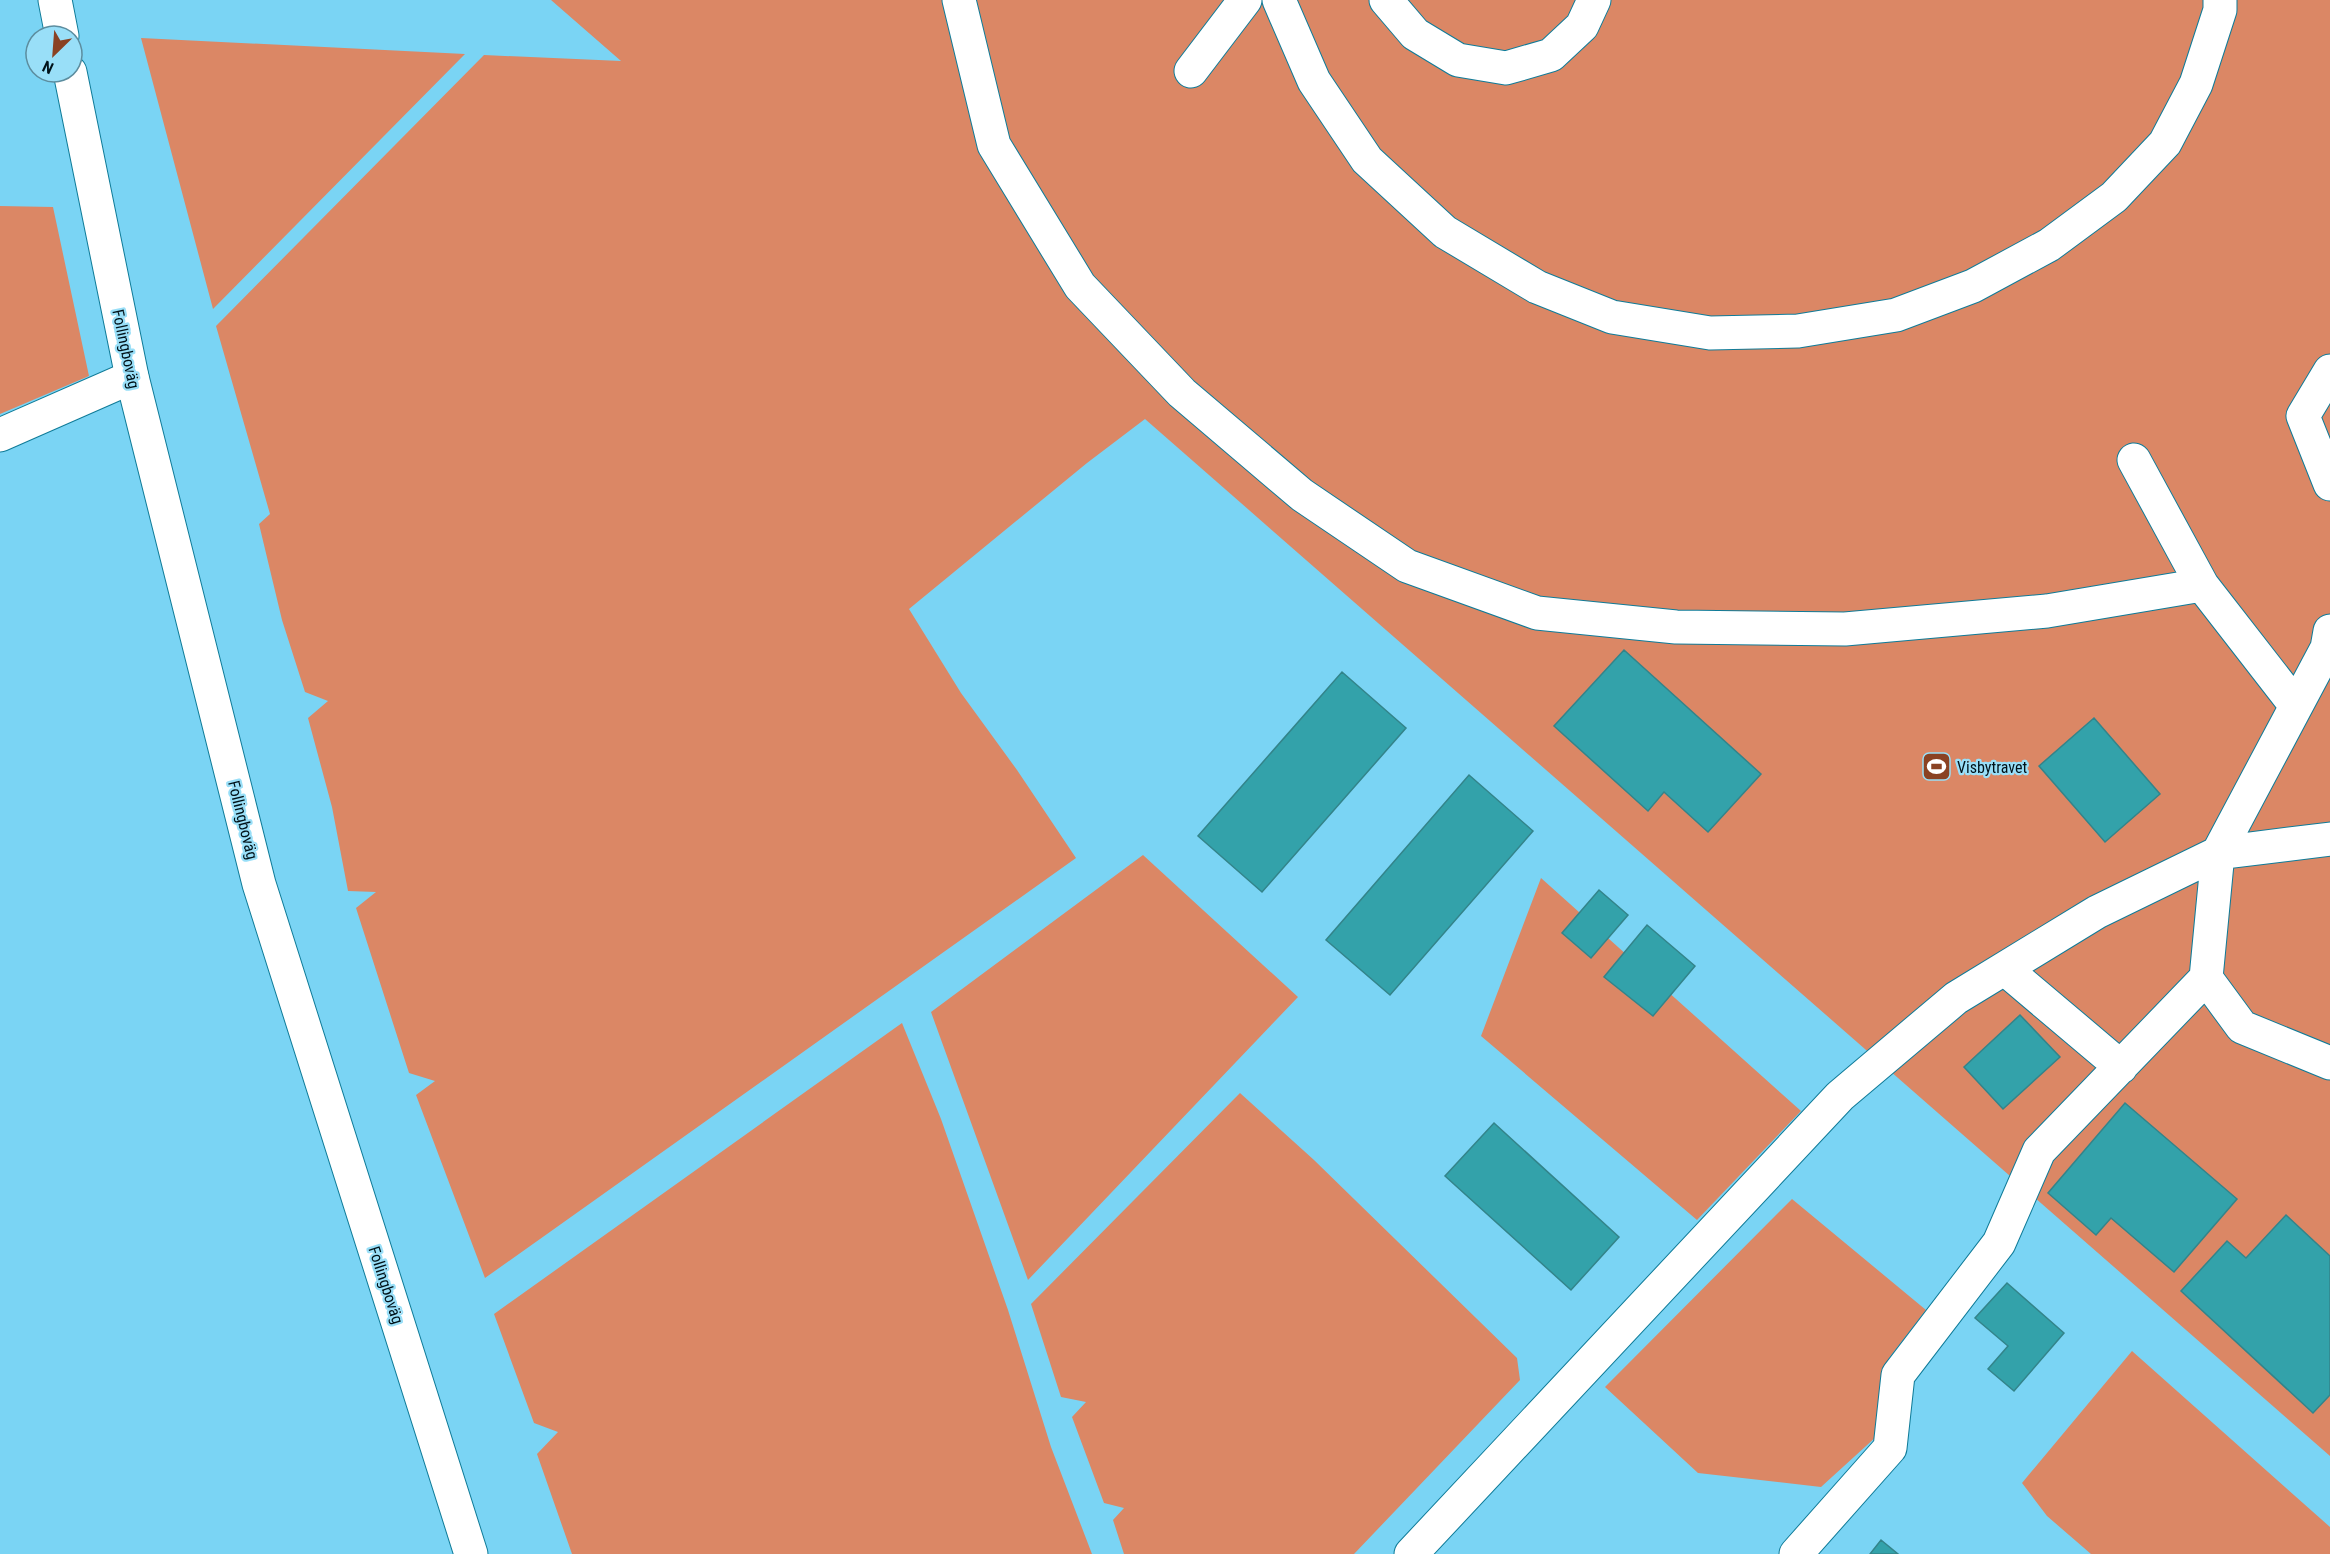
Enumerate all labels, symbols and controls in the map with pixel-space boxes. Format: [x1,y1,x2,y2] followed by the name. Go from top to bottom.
[24,24,84,84] north arrow
[39,56,56,78] text: N
[108,308,144,390] street label: Follingboväg
[1920,751,1952,783] sports icon: Visbytravet
[1957,758,2027,777] place label: Visbytravet
[224,779,262,861] street label: Follingboväg
[365,1244,407,1326] street label: Follingboväg

